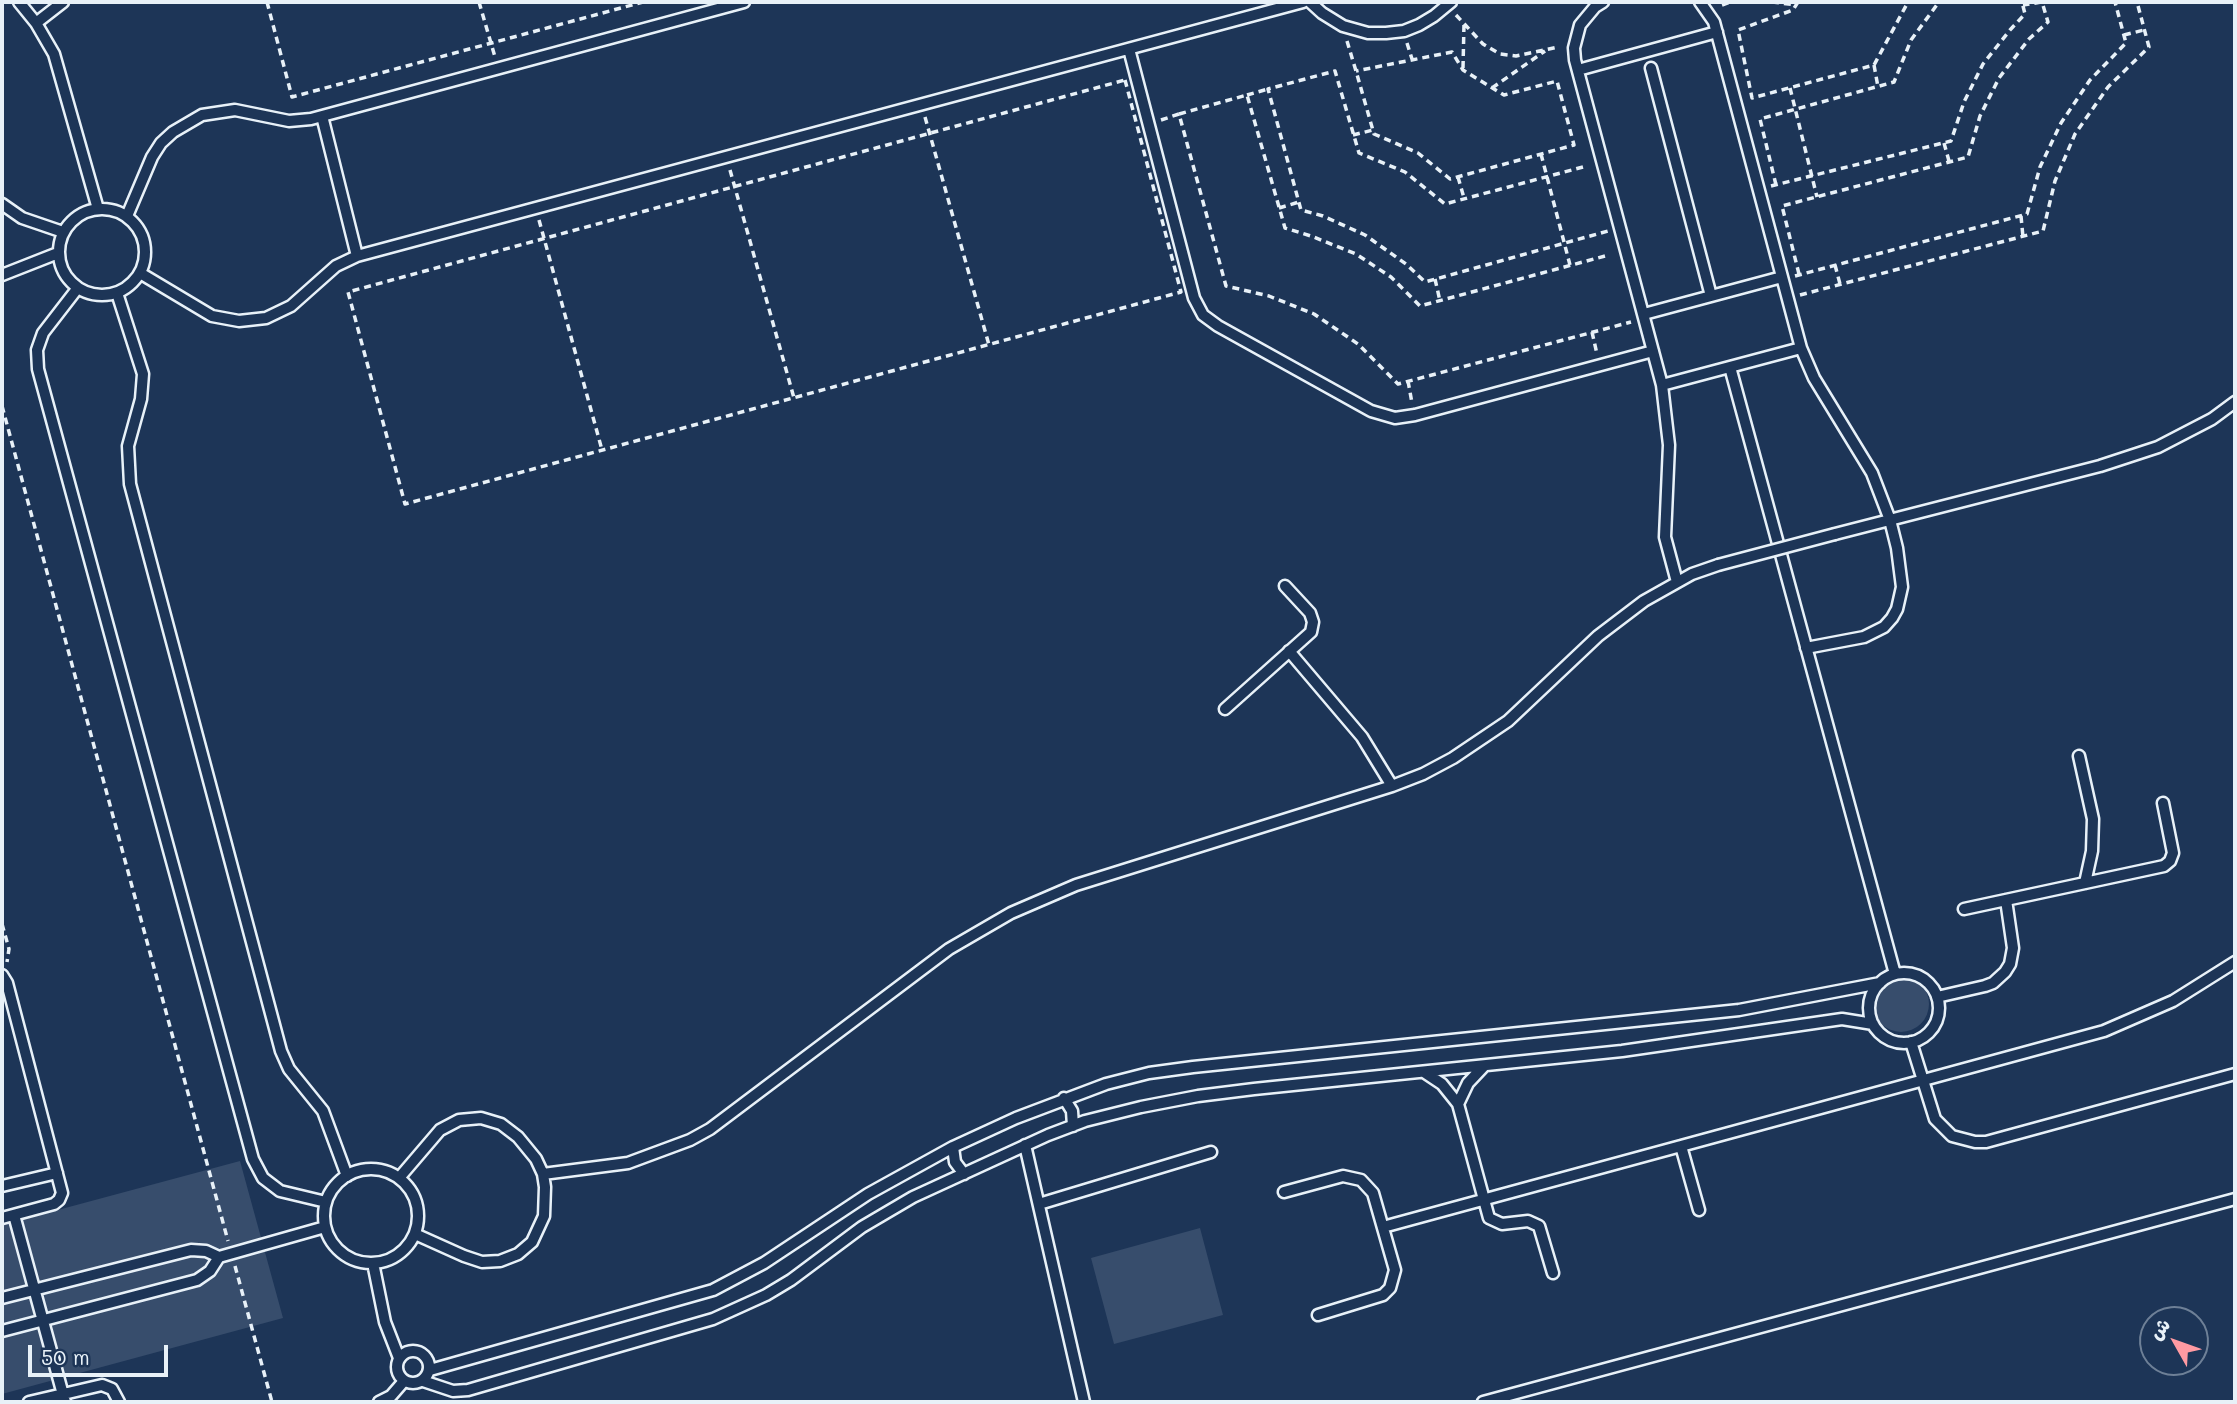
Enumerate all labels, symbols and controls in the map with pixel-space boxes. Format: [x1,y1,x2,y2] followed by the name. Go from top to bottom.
[2139,1306,2209,1376] north arrow
[2143,1312,2175,1345] text: ش
[32,1330,172,1374] scale bar
[41,1343,90,1370] text: 50 m

